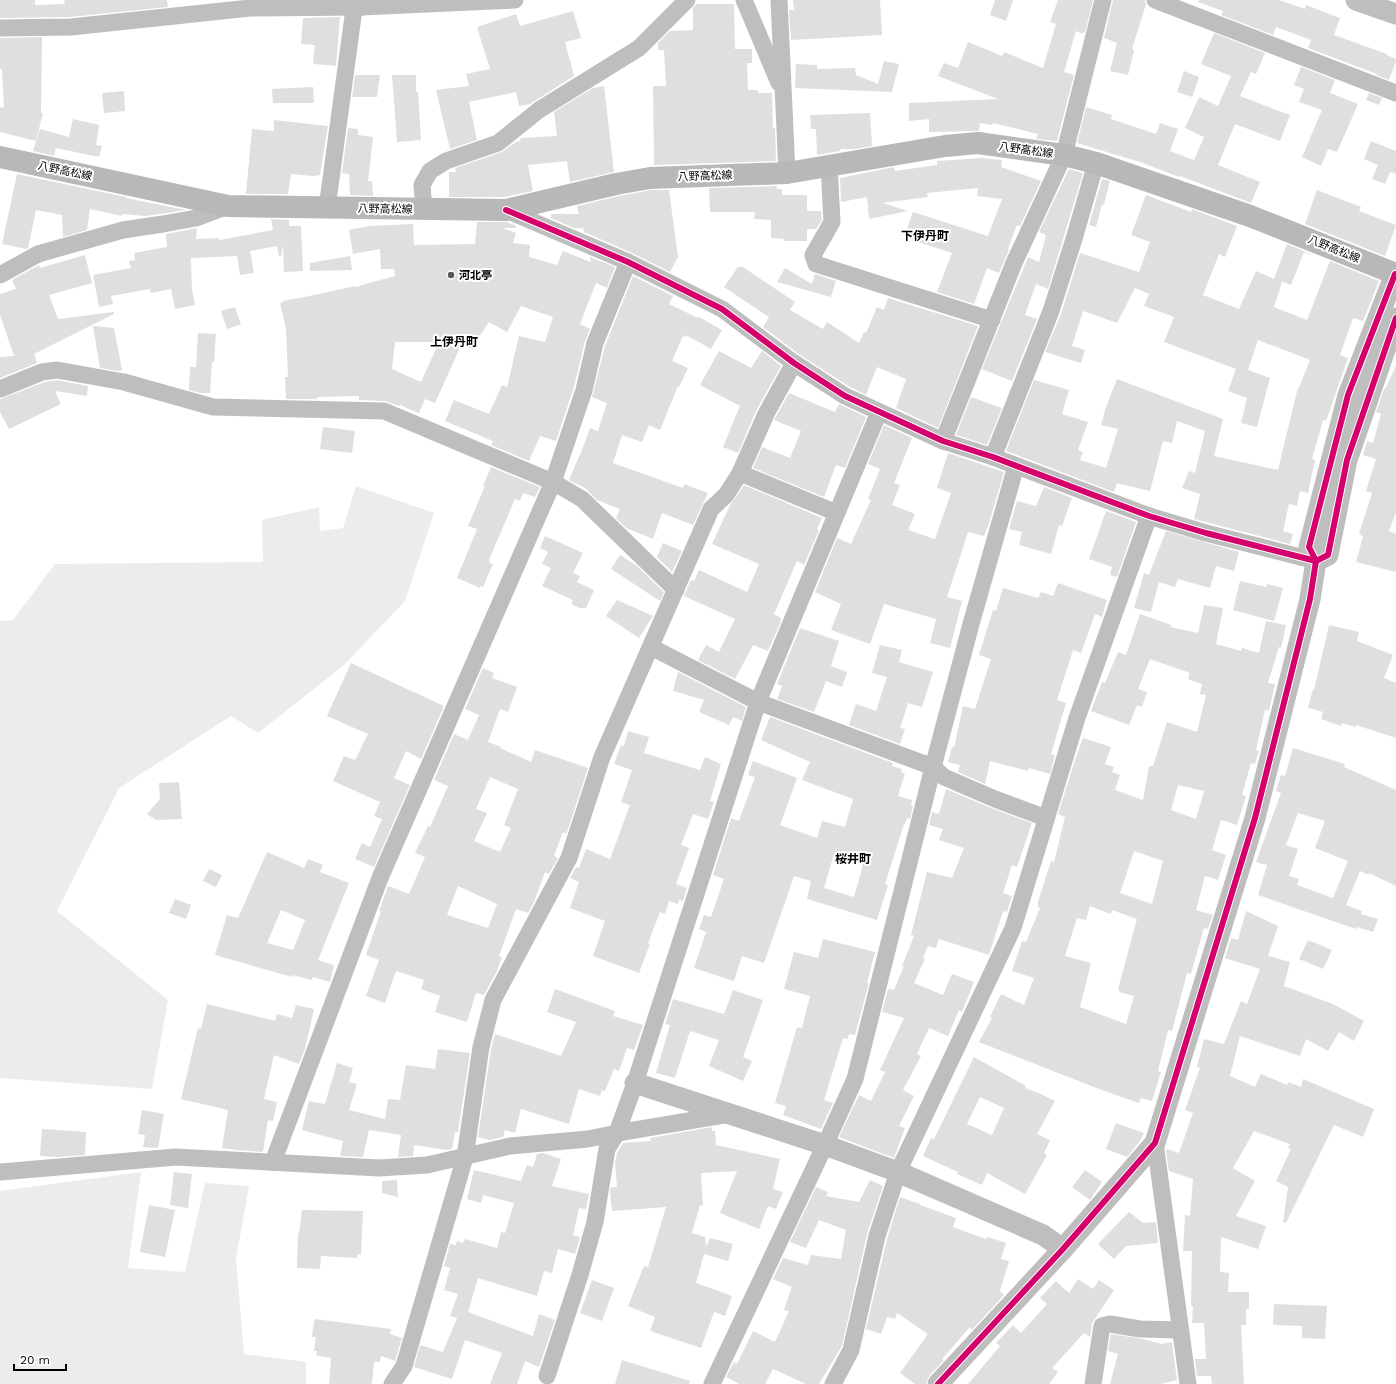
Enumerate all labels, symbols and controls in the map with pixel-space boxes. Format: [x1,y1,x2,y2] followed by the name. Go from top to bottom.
[998,140,1054,160] street label: 八野高松線
[37,159,93,183] street label: 八野高松線
[677,169,733,183] street label: 八野高松線
[357,202,413,216] street label: 八野高松線
[901,229,949,243] district label: 下伊丹町
[1306,233,1362,265] street label: 八野高松線
[459,269,492,282] place label: 河北亭
[446,270,456,280] marker: 河北亭
[430,335,478,349] district label: 上伊丹町
[835,852,871,866] district label: 桜井町
[14,1346,66,1372] scale bar
[20,1353,50,1367] text: 20 m

